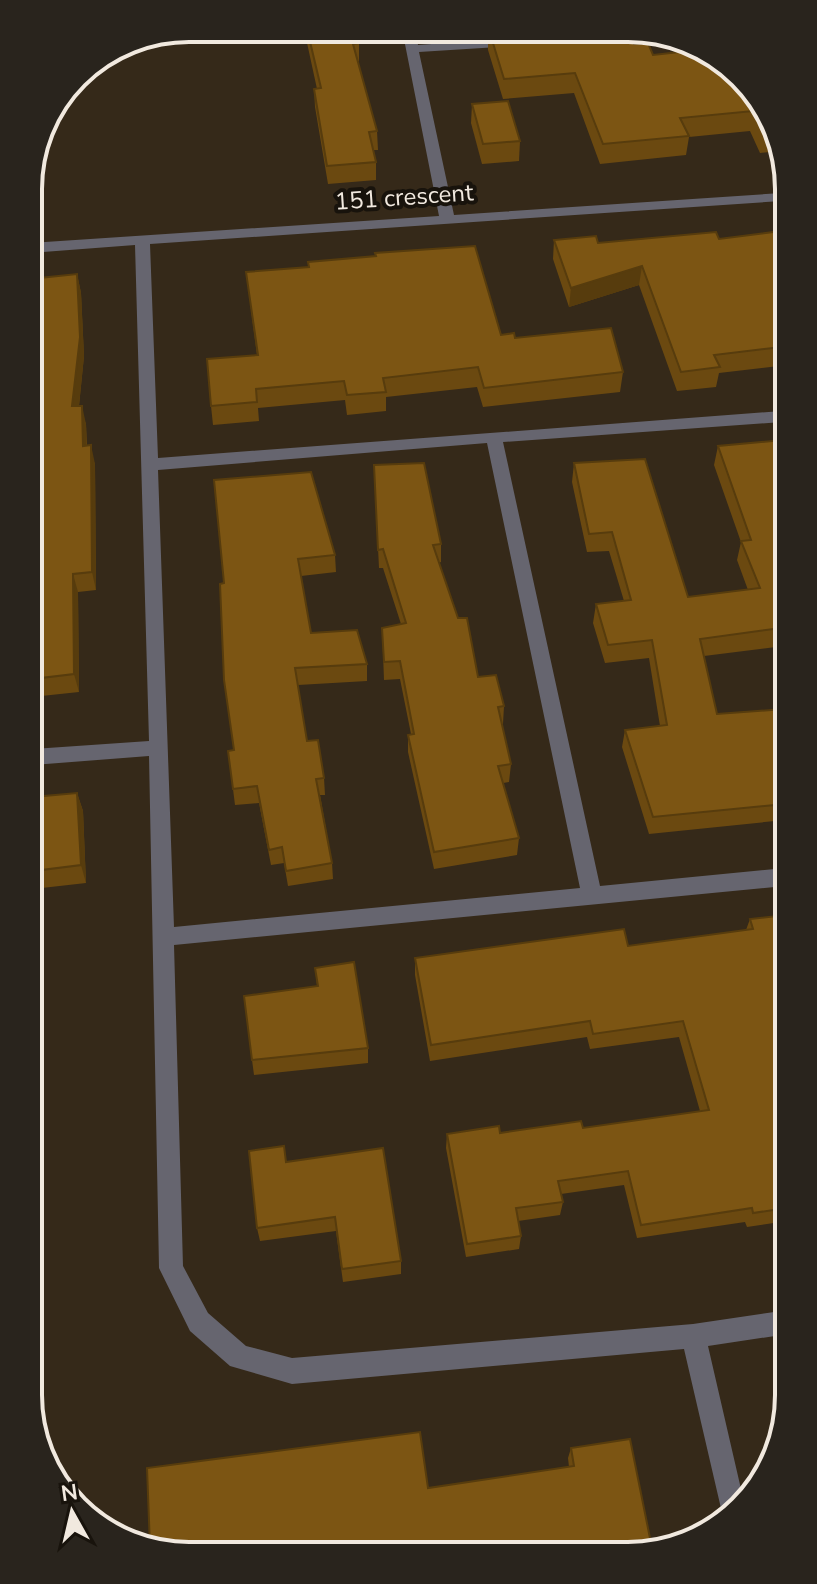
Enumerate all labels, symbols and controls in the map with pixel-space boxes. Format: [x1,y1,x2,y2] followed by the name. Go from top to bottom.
[334,176,475,218] street label: 151 crescent
[32,1472,112,1552] north arrow
[59,1477,80,1509] text: N

